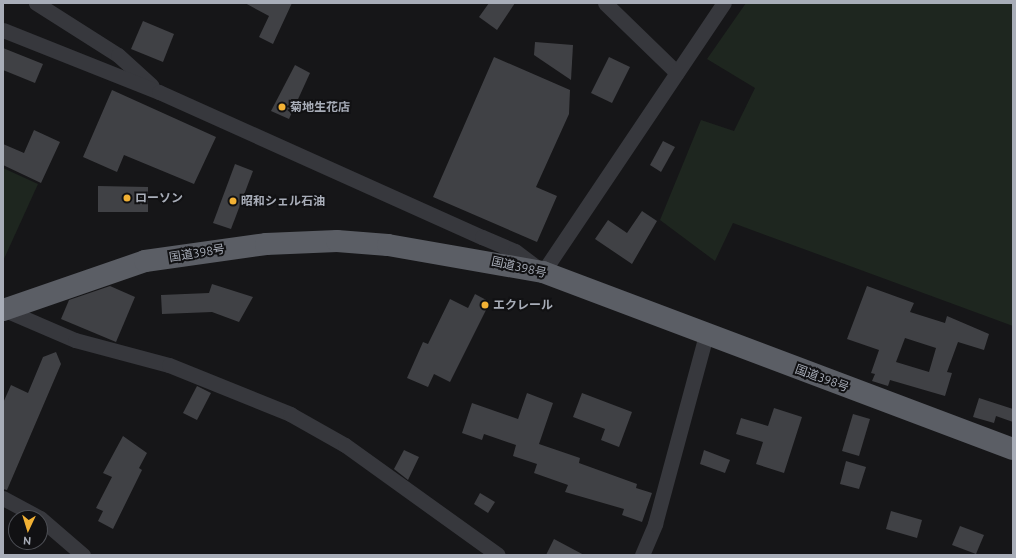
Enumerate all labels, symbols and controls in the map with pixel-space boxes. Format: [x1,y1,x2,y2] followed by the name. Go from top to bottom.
[290,100,350,114] place label: 菊地生花店
[277,102,287,112] marker: 菊地生花店
[135,191,183,205] place label: ローソン
[122,193,132,203] marker: ローソン
[241,194,325,208] place label: 昭和シェル石油
[228,196,238,206] marker: 昭和シェル石油
[168,241,226,265] street label: 国道398号
[490,254,548,280] street label: 国道398号
[493,298,553,312] place label: エクレール
[480,300,490,310] marker: エクレール
[793,362,851,394] street label: 国道398号
[8,510,48,550] north arrow
[23,535,32,547] text: N

